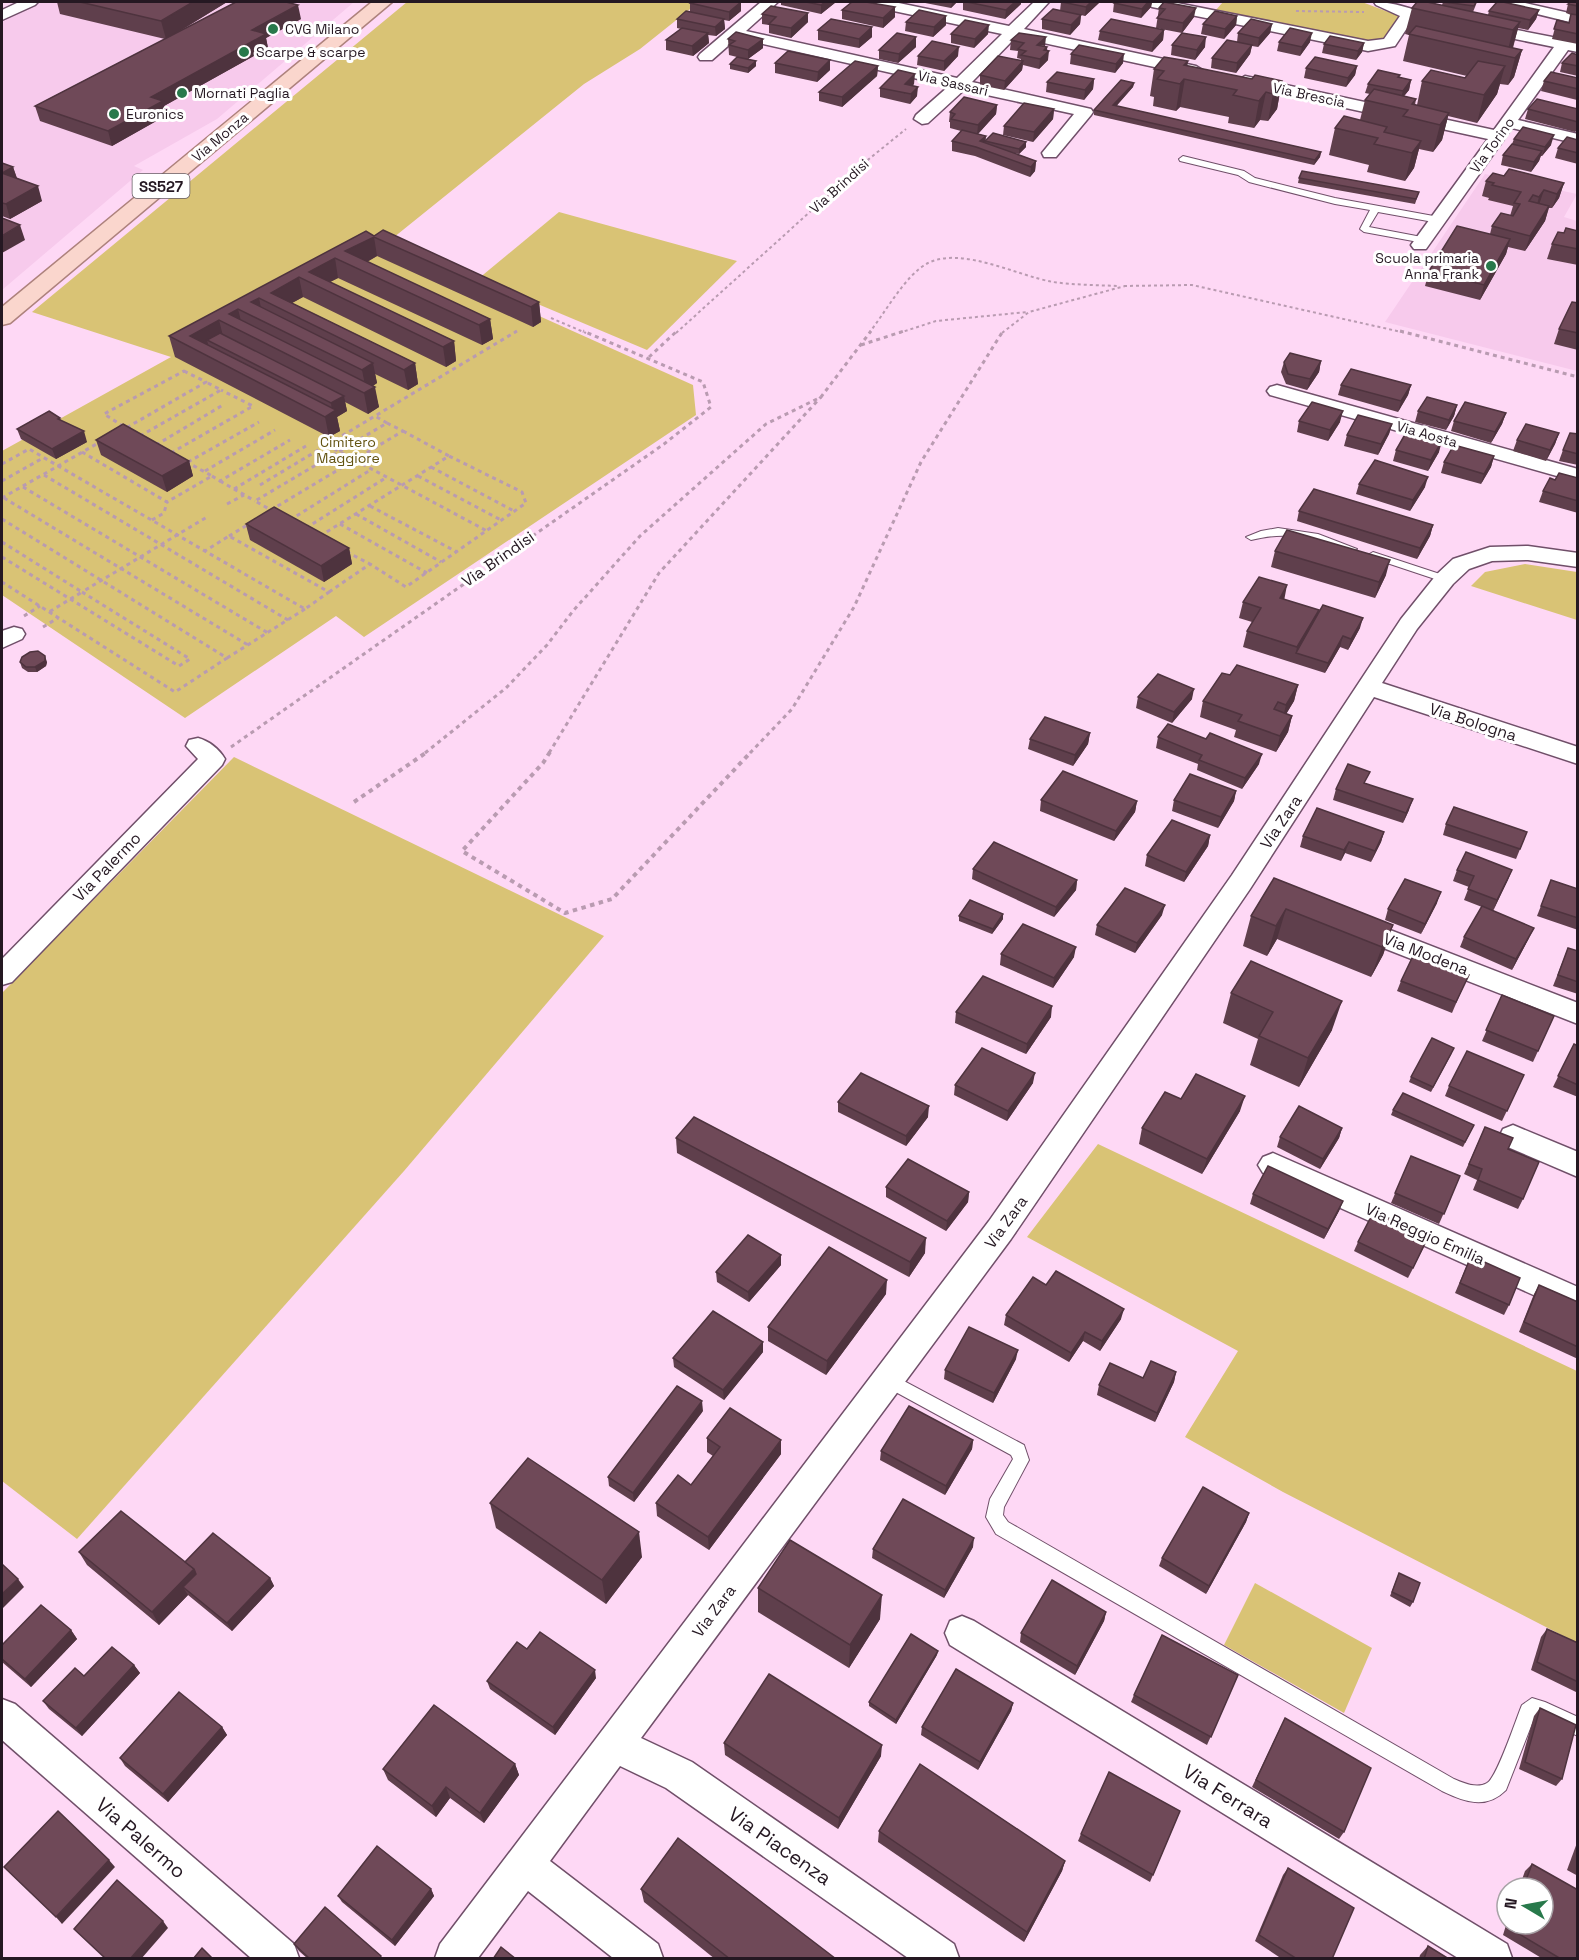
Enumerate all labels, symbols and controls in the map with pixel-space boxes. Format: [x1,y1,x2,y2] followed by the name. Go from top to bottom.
[285,20,359,38] place label: CVG Milano
[266,22,280,36] marker: CVG Milano
[256,43,366,61] place label: Scarpe & scarpe
[237,45,251,59] marker: Scarpe & scarpe
[916,66,990,100] street label: Via Sassari
[1271,79,1347,111] street label: Via Brescia
[194,84,290,102] place label: Mornati Paglia
[175,86,189,100] marker: Mornati Paglia
[126,105,184,123] place label: Euronics
[107,107,121,121] marker: Euronics
[188,108,252,166] street label: Via Monza
[1466,113,1518,177] street label: Via Torino
[806,155,872,217] street label: Via Brindisi
[132,174,190,198] road number: SS527
[1375,249,1479,283] place label: Scuola primaria Anna Frank
[1484,259,1498,273] marker: Scuola primaria Anna Frank
[1394,417,1460,451] street label: Via Aosta
[316,433,380,467] park label: Cimitero Maggiore
[458,526,538,592] street label: Via Brindisi
[1427,698,1519,746] street label: Via Bologna
[1255,791,1307,853] street label: Via Zara
[69,828,145,906] street label: Via Palermo
[1380,928,1472,980] street label: Via Modena
[980,1191,1032,1253] street label: Via Zara
[1362,1198,1488,1270] street label: Via Reggio Emilia
[687,1581,741,1641] street label: Via Zara
[1178,1758,1278,1834] street label: Via Ferrara
[91,1792,191,1884] street label: Via Palermo
[723,1801,837,1891] street label: Via Piacenza
[1495,1876,1555,1936] north arrow
[1499,1896,1522,1911] text: N

